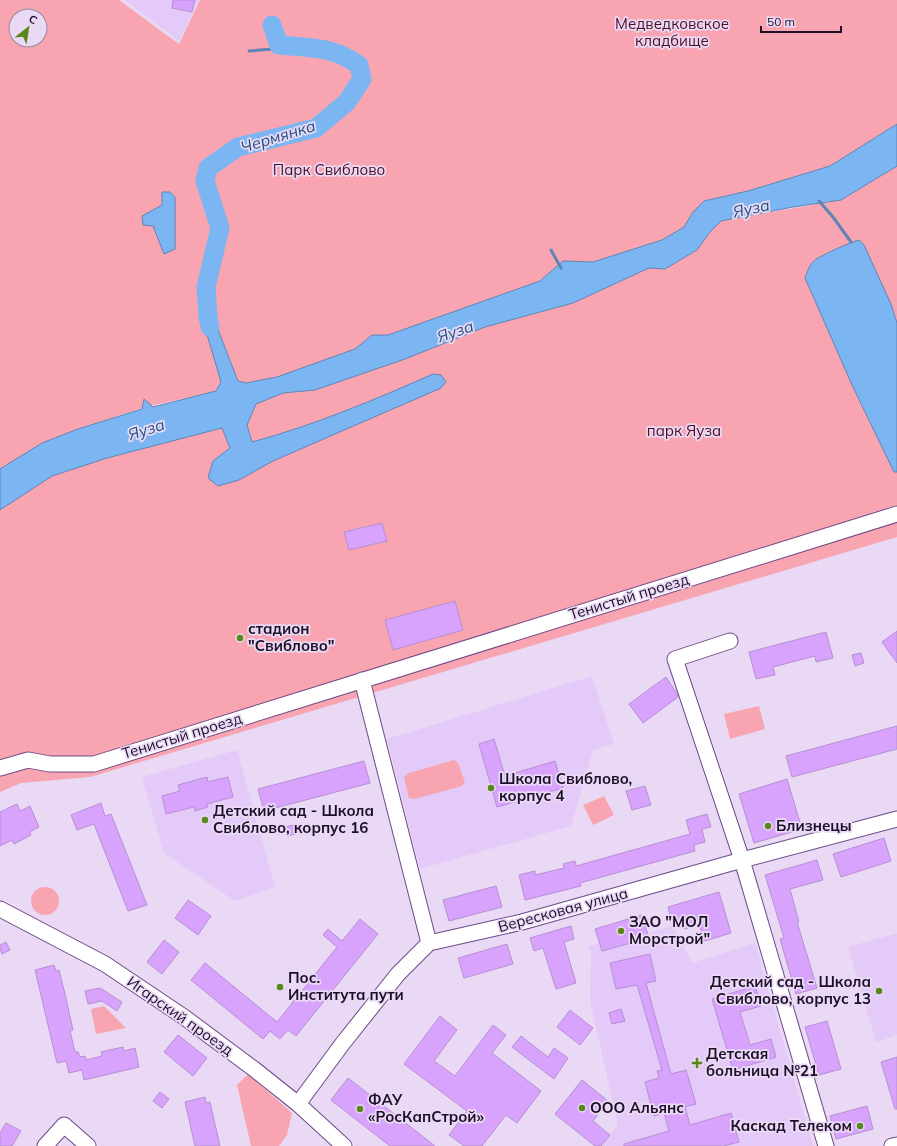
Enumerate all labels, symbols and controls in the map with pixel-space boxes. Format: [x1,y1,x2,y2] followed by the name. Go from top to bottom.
[8,8,48,48] north arrow
[761,8,841,34] scale bar
[26,11,40,28] text: С
[615,14,729,50] park label: Медведковское кладбище
[767,14,795,29] text: 50 m
[238,115,318,157] water label: Чермянка
[273,160,385,179] park label: Парк Свиблово
[730,194,772,222] water label: Яуза
[433,315,476,347] water label: Яуза
[124,414,167,445] water label: Яуза
[647,421,721,440] park label: парк Яуза
[567,569,691,624] street label: Тенистый проезд
[248,619,335,655] place label: стадион "Свиблово"
[235,633,245,643] marker: стадион "Свиблово"
[120,708,244,763] street label: Тенистый проезд
[499,769,632,805] place label: Школа Свиблово, корпус 4
[486,783,496,793] marker: Школа Свиблово, корпус 4
[213,801,374,837] place label: Детский сад - Школа Свиблово, корпус 16
[200,815,210,825] marker: Детский сад - Школа Свиблово, корпус 16
[776,816,852,835] place label: Близнецы
[763,821,773,831] marker: Близнецы
[496,883,630,936] street label: Вересковая улица
[629,912,710,948] place label: ЗАО "МОЛ Морстрой"
[616,926,626,936] marker: ЗАО "МОЛ Морстрой"
[288,968,404,1004] place label: Пос. Института пути
[123,972,237,1059] street label: Игарский проезд
[710,972,871,1008] place label: Детский сад - Школа Свиблово, корпус 13
[275,982,285,992] marker: Пос. Института пути
[874,986,884,996] marker: Детский сад - Школа Свиблово, корпус 13
[706,1044,818,1080] place label: Детская больница №21
[691,1057,703,1069] marker: Детская больница №21
[368,1090,484,1126] place label: ФАУ «РосКапСтрой»
[590,1098,684,1117] place label: ООО Альянс
[577,1103,587,1113] marker: ООО Альянс
[355,1104,365,1114] marker: ФАУ «РосКапСтрой»
[730,1116,852,1135] place label: Каскад Телеком
[855,1121,865,1131] marker: Каскад Телеком

